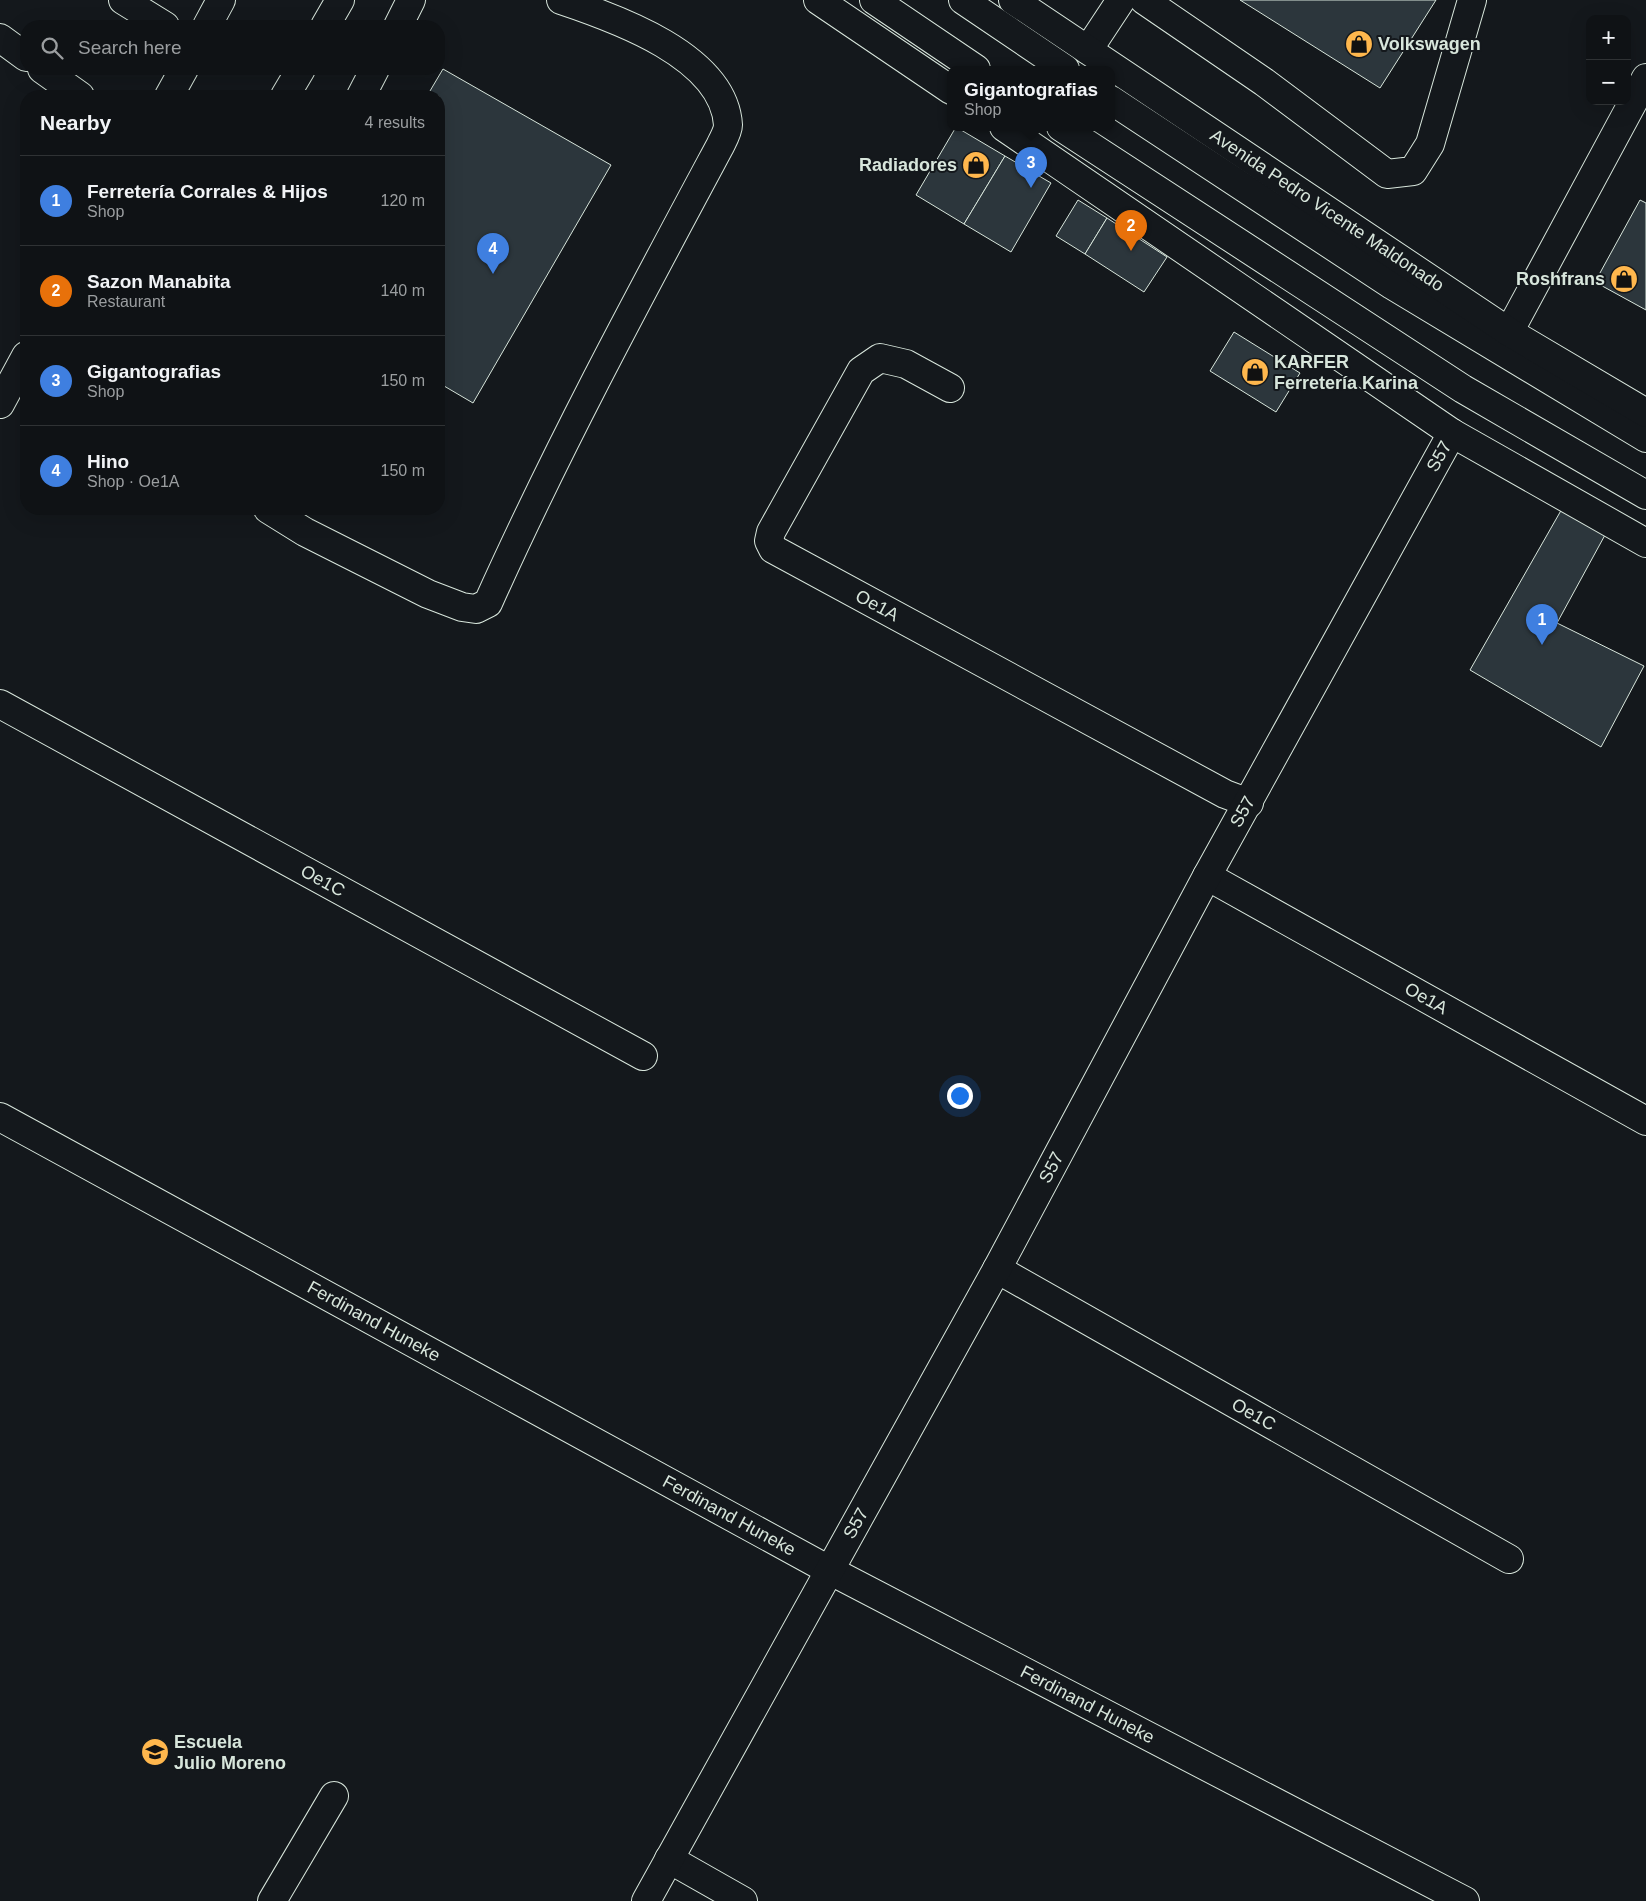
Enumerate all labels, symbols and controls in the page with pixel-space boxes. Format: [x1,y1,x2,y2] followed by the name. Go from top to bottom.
[1586,15,1631,105] map controls
[1586,15,1631,60] button: +
[20,20,445,75] search box
[1344,29,1374,59] shop icon: Volkswagen
[38,34,66,62] icon: search
[1378,34,1481,54] place label: Volkswagen
[78,37,182,58] text: Search here
[1586,60,1631,105] button: −
[947,66,1115,131] popup
[964,79,1098,100] text: Gigantografias
[964,101,1001,118] text: Shop
[40,111,111,134] text: Nearby
[365,114,425,131] text: 4 results
[1207,125,1448,296] street label: Avenida Pedro Vicente Maldonado
[1015,147,1047,188] pin: 3
[961,150,991,180] shop icon: Radiadores
[859,155,957,175] place label: Radiadores
[87,181,328,202] text: Ferretería Corrales & Hijos
[52,192,60,209] text: 1
[381,192,425,209] text: 120 m
[87,203,124,220] text: Shop
[1115,210,1147,251] pin: 2
[477,233,509,274] pin: 4
[1609,264,1639,294] shop icon: Roshfrans
[1516,269,1605,289] place label: Roshfrans
[87,271,231,292] text: Sazon Manabita
[52,282,60,299] text: 2
[381,282,425,299] text: 140 m
[87,293,165,310] text: Restaurant
[1274,352,1419,393] place label: KARFER Ferretería Karina
[1240,357,1270,387] shop icon: KARFER Ferretería Karina
[87,361,221,382] text: Gigantografias
[52,372,60,389] text: 3
[381,372,425,389] text: 150 m
[87,383,124,400] text: Shop
[1423,438,1456,475] street label: S57
[87,451,129,472] text: Hino
[52,462,60,479] text: 4
[381,462,425,479] text: 150 m
[87,473,180,490] text: Shop · Oe1A
[852,586,902,625] street label: Oe1A
[1526,604,1558,645] pin: 1
[1226,793,1259,831] street label: S57
[297,861,348,901] street label: Oe1C
[1401,978,1451,1018] street label: Oe1A
[947,1083,973,1109] your location
[1035,1149,1068,1186] street label: S57
[304,1277,444,1366] street label: Ferdinand Huneke
[1228,1394,1279,1435] street label: Oe1C
[659,1471,799,1560] street label: Ferdinand Huneke
[839,1504,872,1542] street label: S57
[1017,1661,1158,1748] street label: Ferdinand Huneke
[174,1732,286,1773] place label: Escuela Julio Moreno
[140,1737,170,1767] school or university icon: Escuela Julio Moreno

